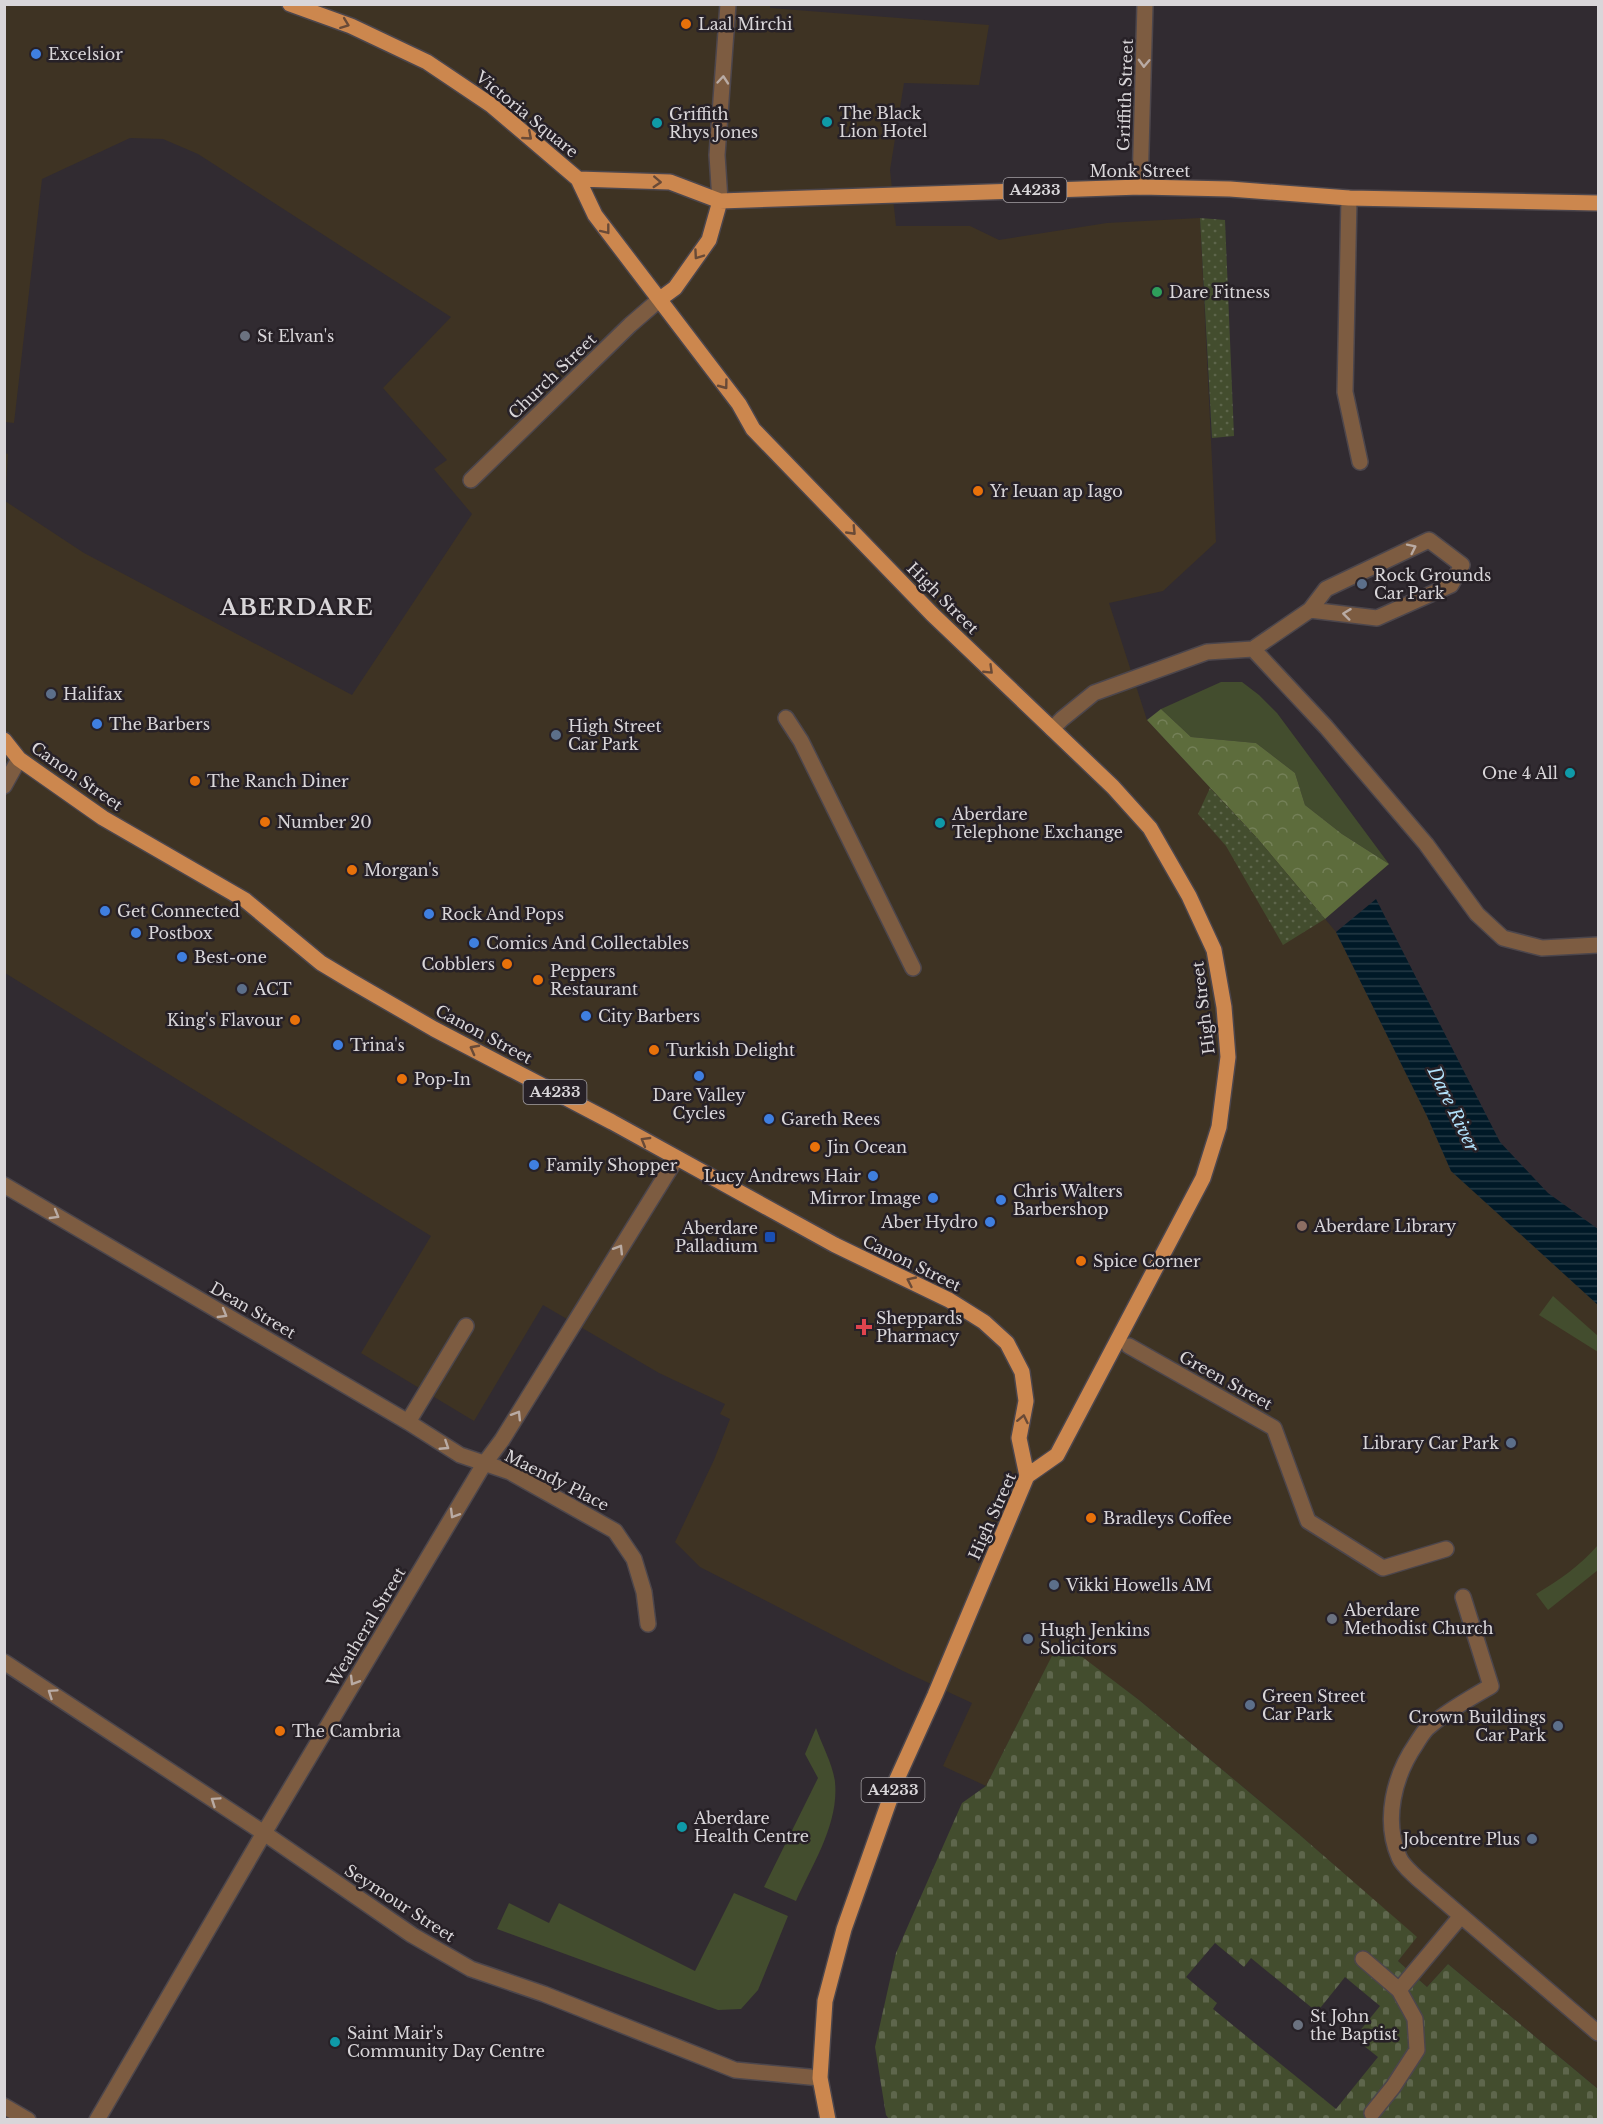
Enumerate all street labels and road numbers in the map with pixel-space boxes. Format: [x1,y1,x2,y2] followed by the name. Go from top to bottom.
[1113,39,1137,151] street label: Griffith Street
[471,66,582,162] street label: Victoria Square
[1090,161,1190,181] street label: Monk Street
[1004,178,1066,202] road number: A4233
[504,329,600,423] street label: Church Street
[903,558,983,638] street label: High Street
[27,737,127,815] street label: Canon Street
[1187,960,1219,1056] street label: High Street
[432,1000,536,1068] street label: Canon Street
[524,1080,586,1104] road number: A4233
[860,1231,964,1295] street label: Canon Street
[206,1277,300,1343] street label: Dean Street
[1176,1346,1276,1414] street label: Green Street
[502,1445,612,1515] street label: Maendy Place
[964,1469,1020,1563] street label: High Street
[322,1563,410,1691] street label: Weatheral Street
[862,1778,924,1802] road number: A4233
[341,1860,459,1946] street label: Seymour Street

